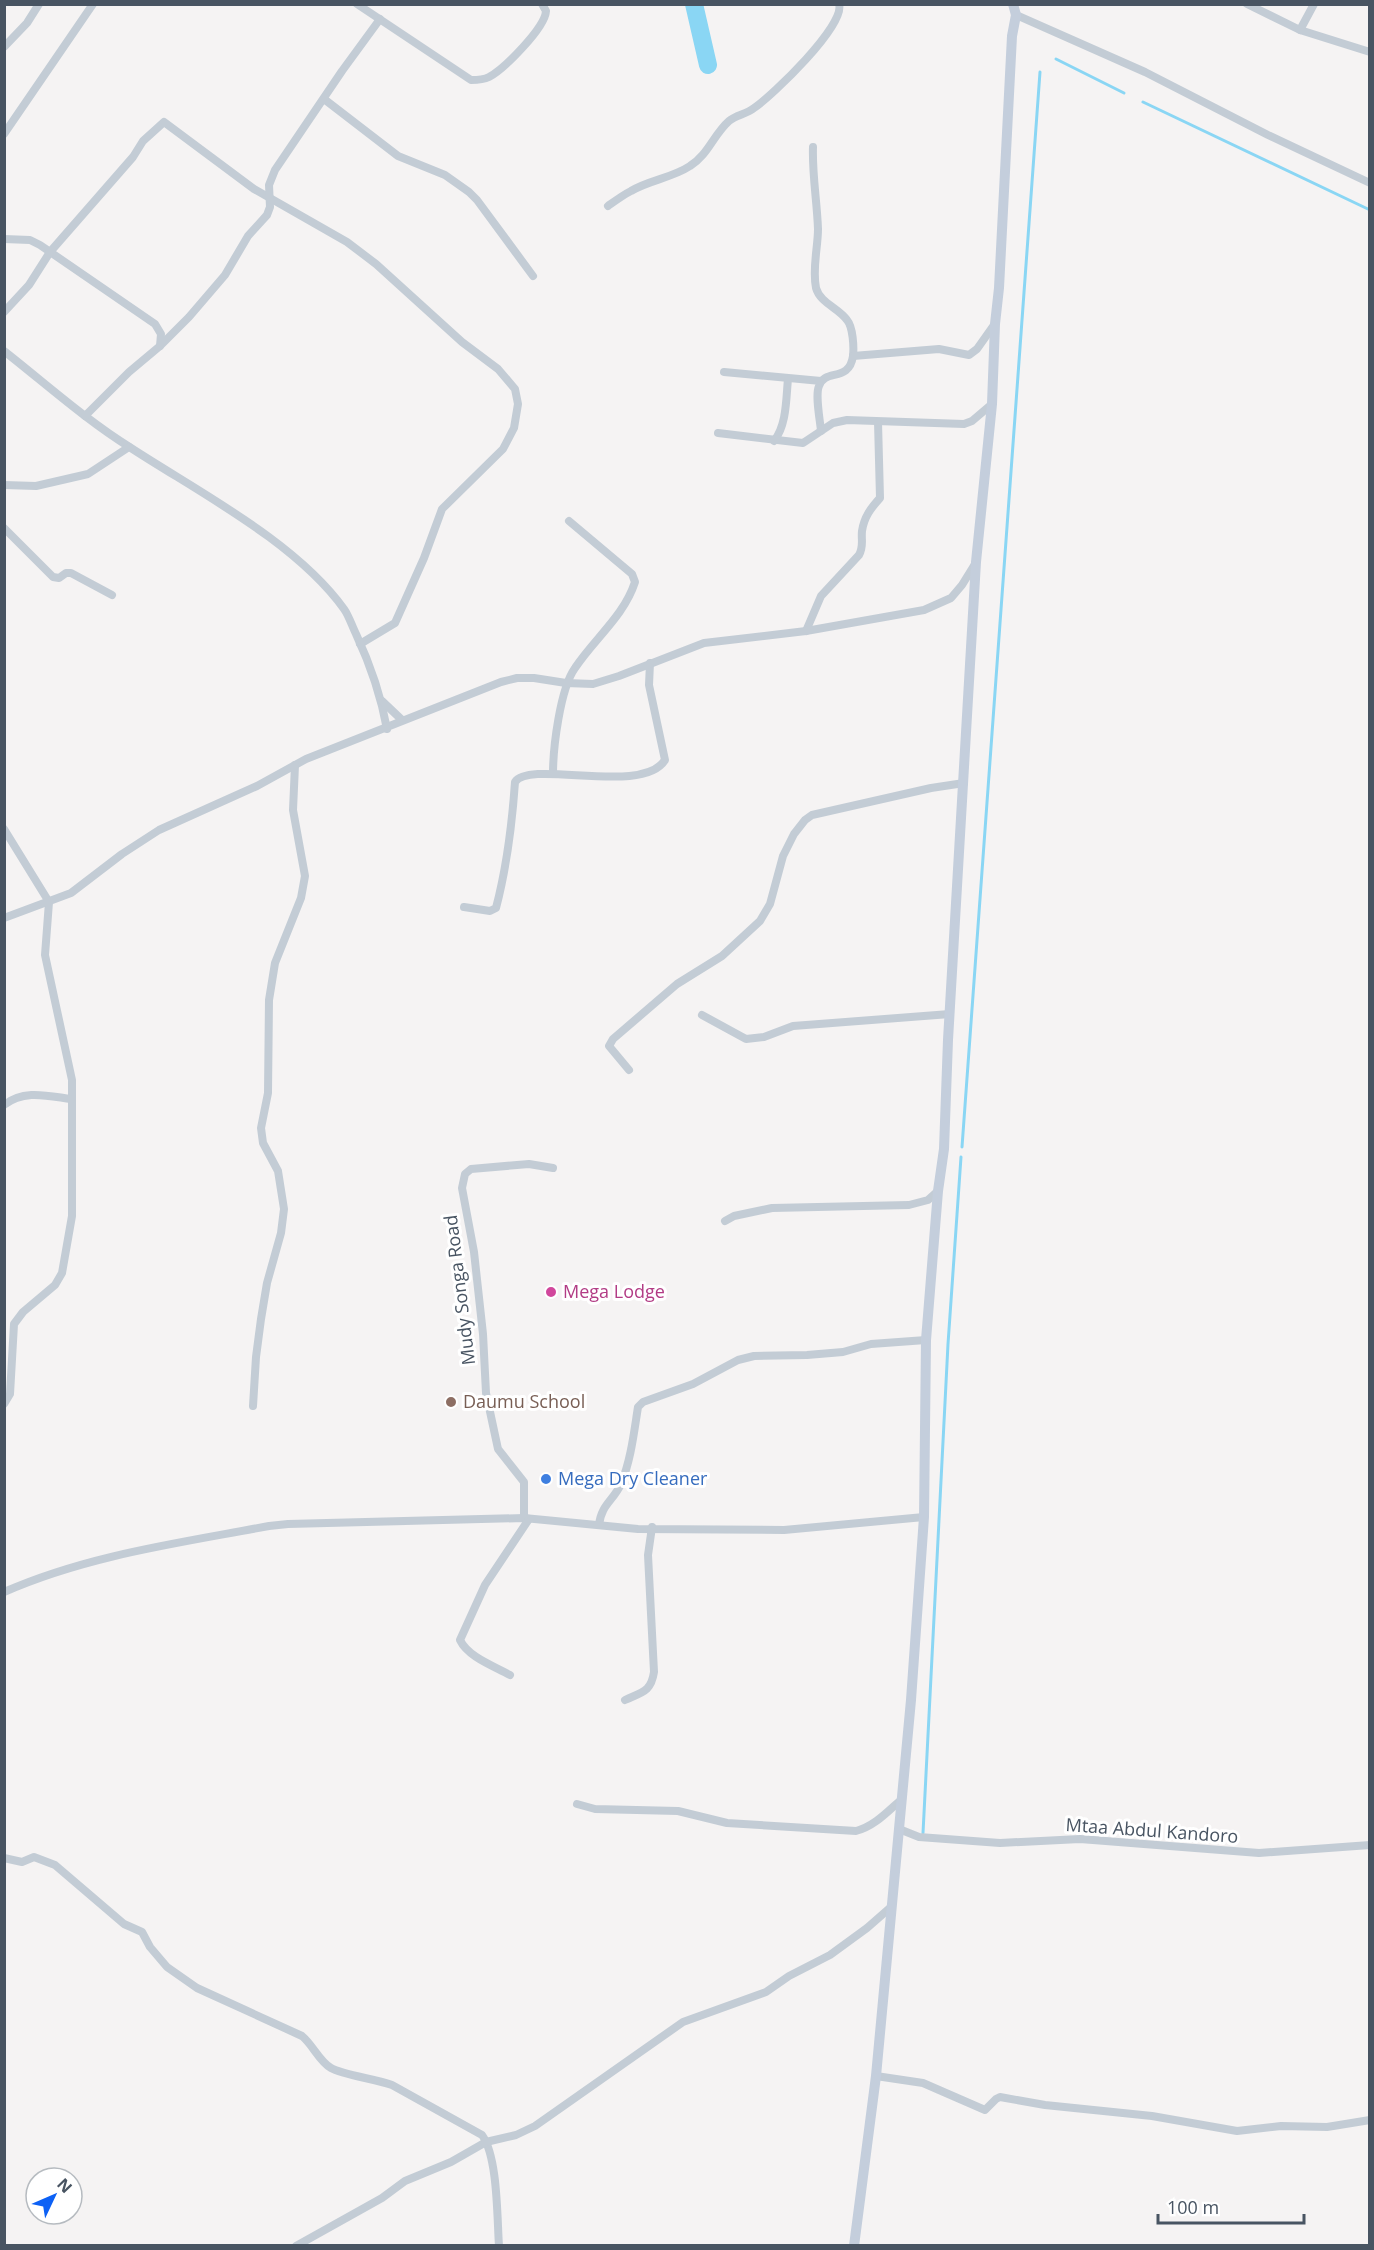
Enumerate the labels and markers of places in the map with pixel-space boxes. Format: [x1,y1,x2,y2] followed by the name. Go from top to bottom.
[563,1279,665,1303] place label: Mega Lodge
[544,1285,558,1299] marker: Mega Lodge
[463,1389,585,1413] place label: Daumu School
[444,1395,458,1409] marker: Daumu School
[558,1466,708,1490] place label: Mega Dry Cleaner
[539,1472,553,1486] marker: Mega Dry Cleaner

